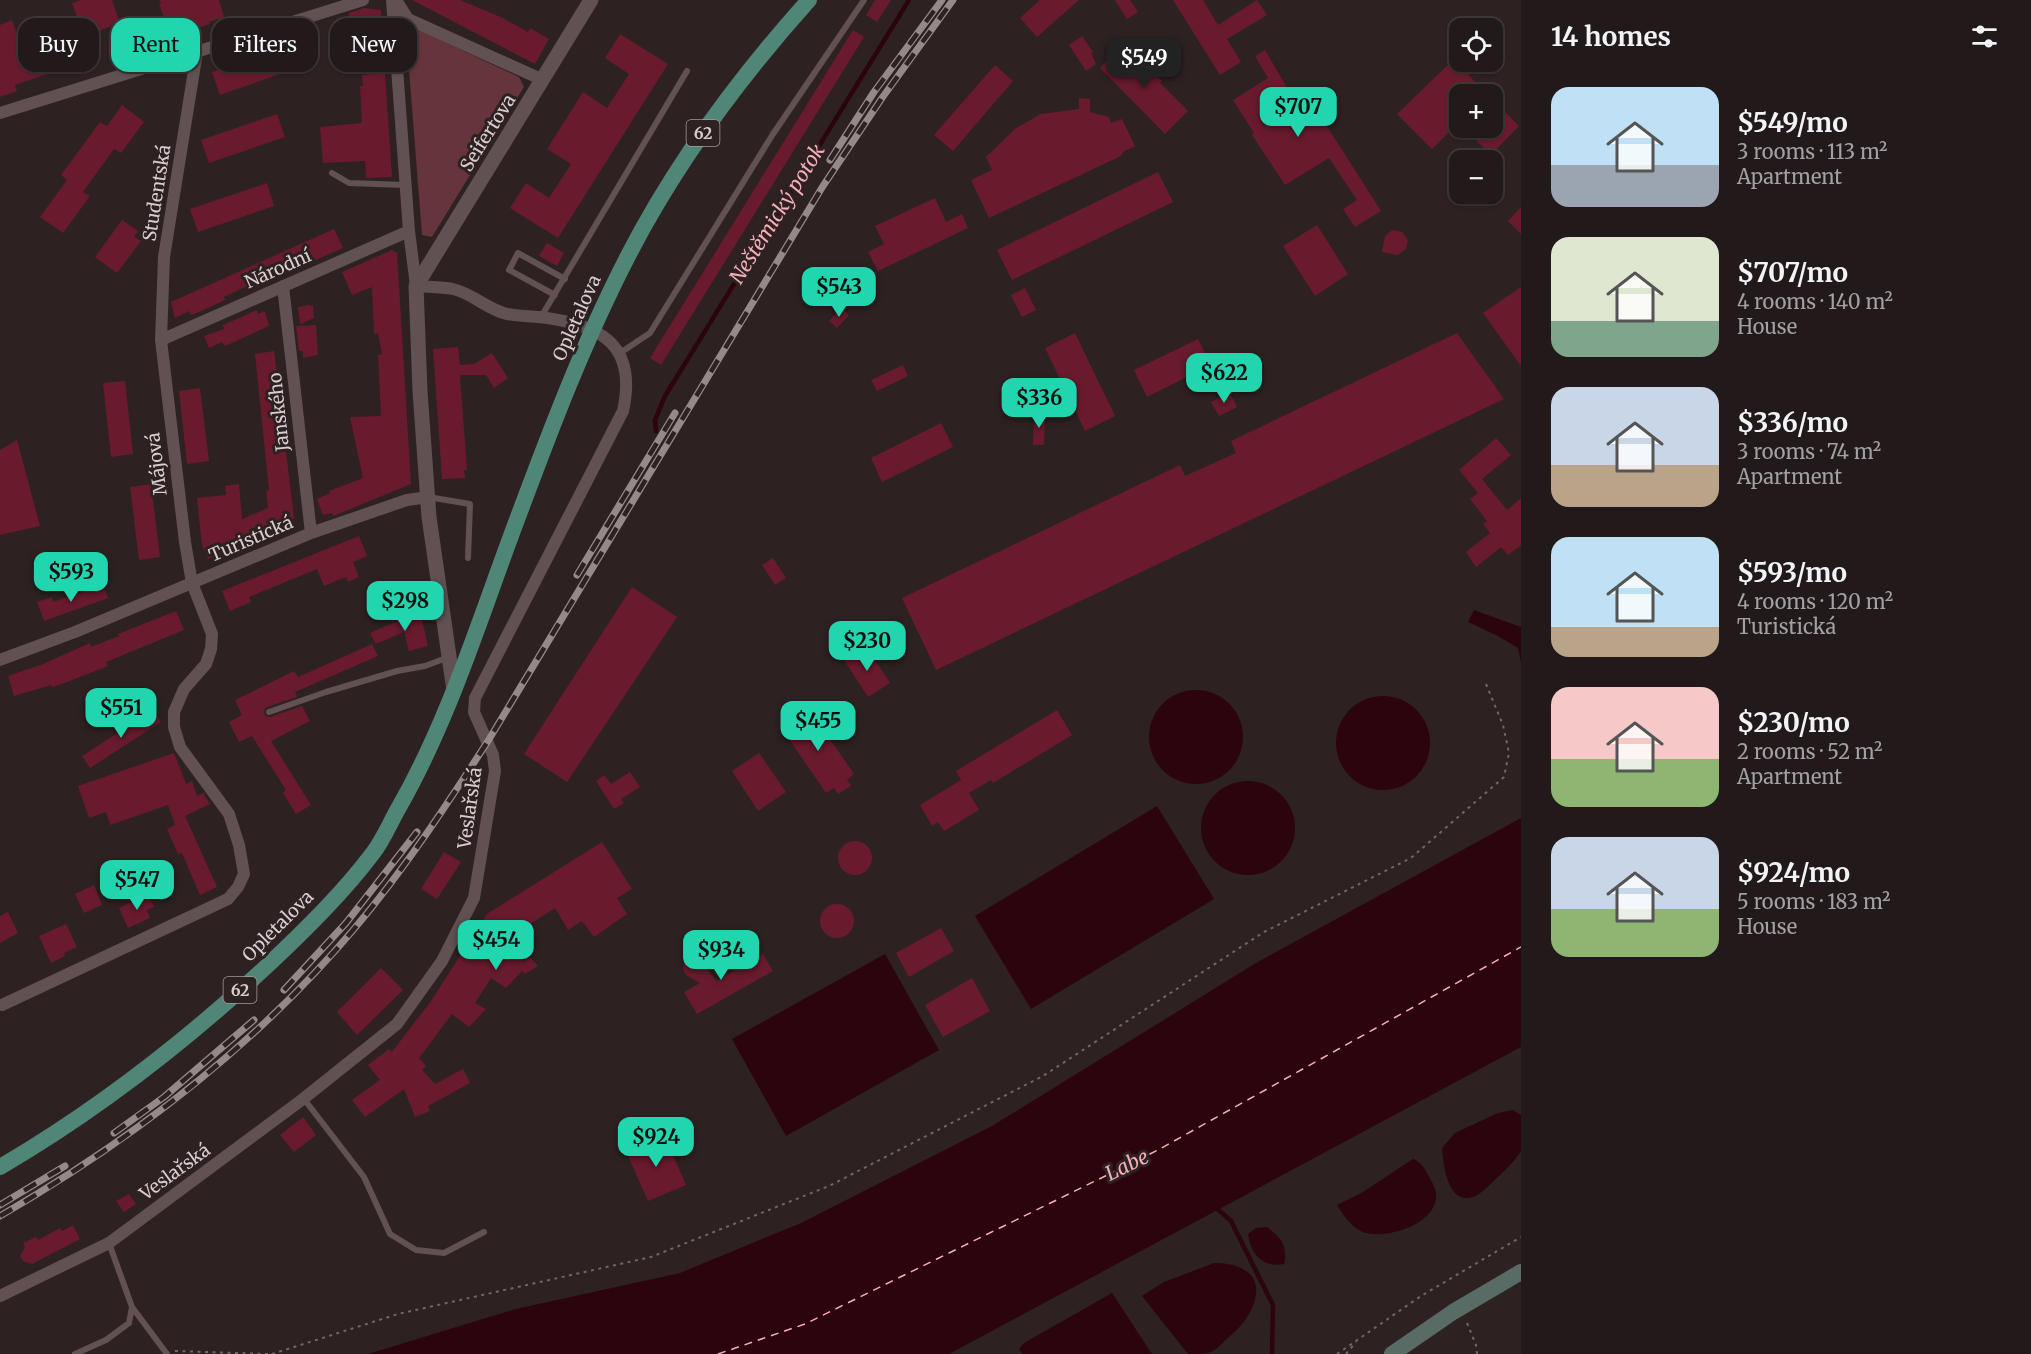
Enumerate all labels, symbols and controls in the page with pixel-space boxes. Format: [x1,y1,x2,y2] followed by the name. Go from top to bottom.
[18,18,99,72] chip: Buy
[111,18,200,72] chip: Rent
[212,18,318,72] chip: Filters
[330,18,417,72] chip: New
[1449,18,1503,204] map controls
[1449,18,1503,72] button: locate
[1551,20,1671,53] text: 14 homes
[1968,20,2001,53] icon: filters
[1108,38,1180,89] pin: $549
[1120,45,1168,70] text: $549
[1449,84,1503,138] button: +
[1262,87,1334,138] pin: $707
[455,89,521,176] street label: Seifertova
[1274,94,1322,119] text: $707
[1737,106,1848,139] text: $549/mo
[1599,111,1671,183] icon: home
[686,120,720,146] road number: 62
[724,139,830,288] water label: Neštěmický potok
[1737,139,1887,164] text: 3 rooms · 113 m²
[138,143,176,243] street label: Studentská
[1449,150,1503,204] button: −
[1737,164,1842,189] text: Apartment
[241,243,316,293] street label: Národní
[1737,256,1848,289] text: $707/mo
[1599,261,1671,333] icon: home
[803,267,875,318] pin: $543
[547,271,606,364] street label: Opletalova
[816,274,862,299] text: $543
[1737,289,1893,314] text: 4 rooms · 140 m²
[1737,314,1797,339] text: House
[1188,353,1260,404] pin: $622
[1200,360,1248,385] text: $622
[263,372,294,454] street label: Janského
[1003,378,1075,429] pin: $336
[1016,385,1062,410] text: $336
[1737,406,1848,439] text: $336/mo
[1599,411,1671,483] icon: home
[141,431,172,497] street label: Májová
[1737,439,1881,464] text: 3 rooms · 74 m²
[1737,464,1842,489] text: Apartment
[205,510,297,567] street label: Turistická
[35,552,107,603] pin: $593
[1737,556,1847,589] text: $593/mo
[48,559,94,584] text: $593
[1599,561,1671,633] icon: home
[369,581,441,632] pin: $298
[381,588,429,613] text: $298
[1737,589,1893,614] text: 4 rooms · 120 m²
[1737,614,1836,639] text: Turistická
[831,621,903,672] pin: $230
[843,628,891,653] text: $230
[85,688,157,739] pin: $551
[99,695,143,720] text: $551
[782,701,854,752] pin: $455
[1737,706,1850,739] text: $230/mo
[795,708,841,733] text: $455
[1599,711,1671,783] icon: home
[1737,739,1882,764] text: 2 rooms · 52 m²
[1737,764,1842,789] text: Apartment
[452,765,487,851] street label: Veslařská
[1737,856,1850,889] text: $924/mo
[101,860,173,911] pin: $547
[1599,861,1671,933] icon: home
[114,867,160,892] text: $547
[237,885,318,966] street label: Opletalova
[1737,889,1890,914] text: 5 rooms · 183 m²
[1737,914,1797,939] text: House
[460,920,532,971] pin: $454
[472,927,520,952] text: $454
[685,930,757,981] pin: $934
[697,937,745,962] text: $934
[224,977,256,1003] road number: 62
[620,1117,692,1168] pin: $924
[632,1124,680,1149] text: $924
[134,1138,215,1206] street label: Veslařská
[1101,1143,1153,1186] water label: Labe

